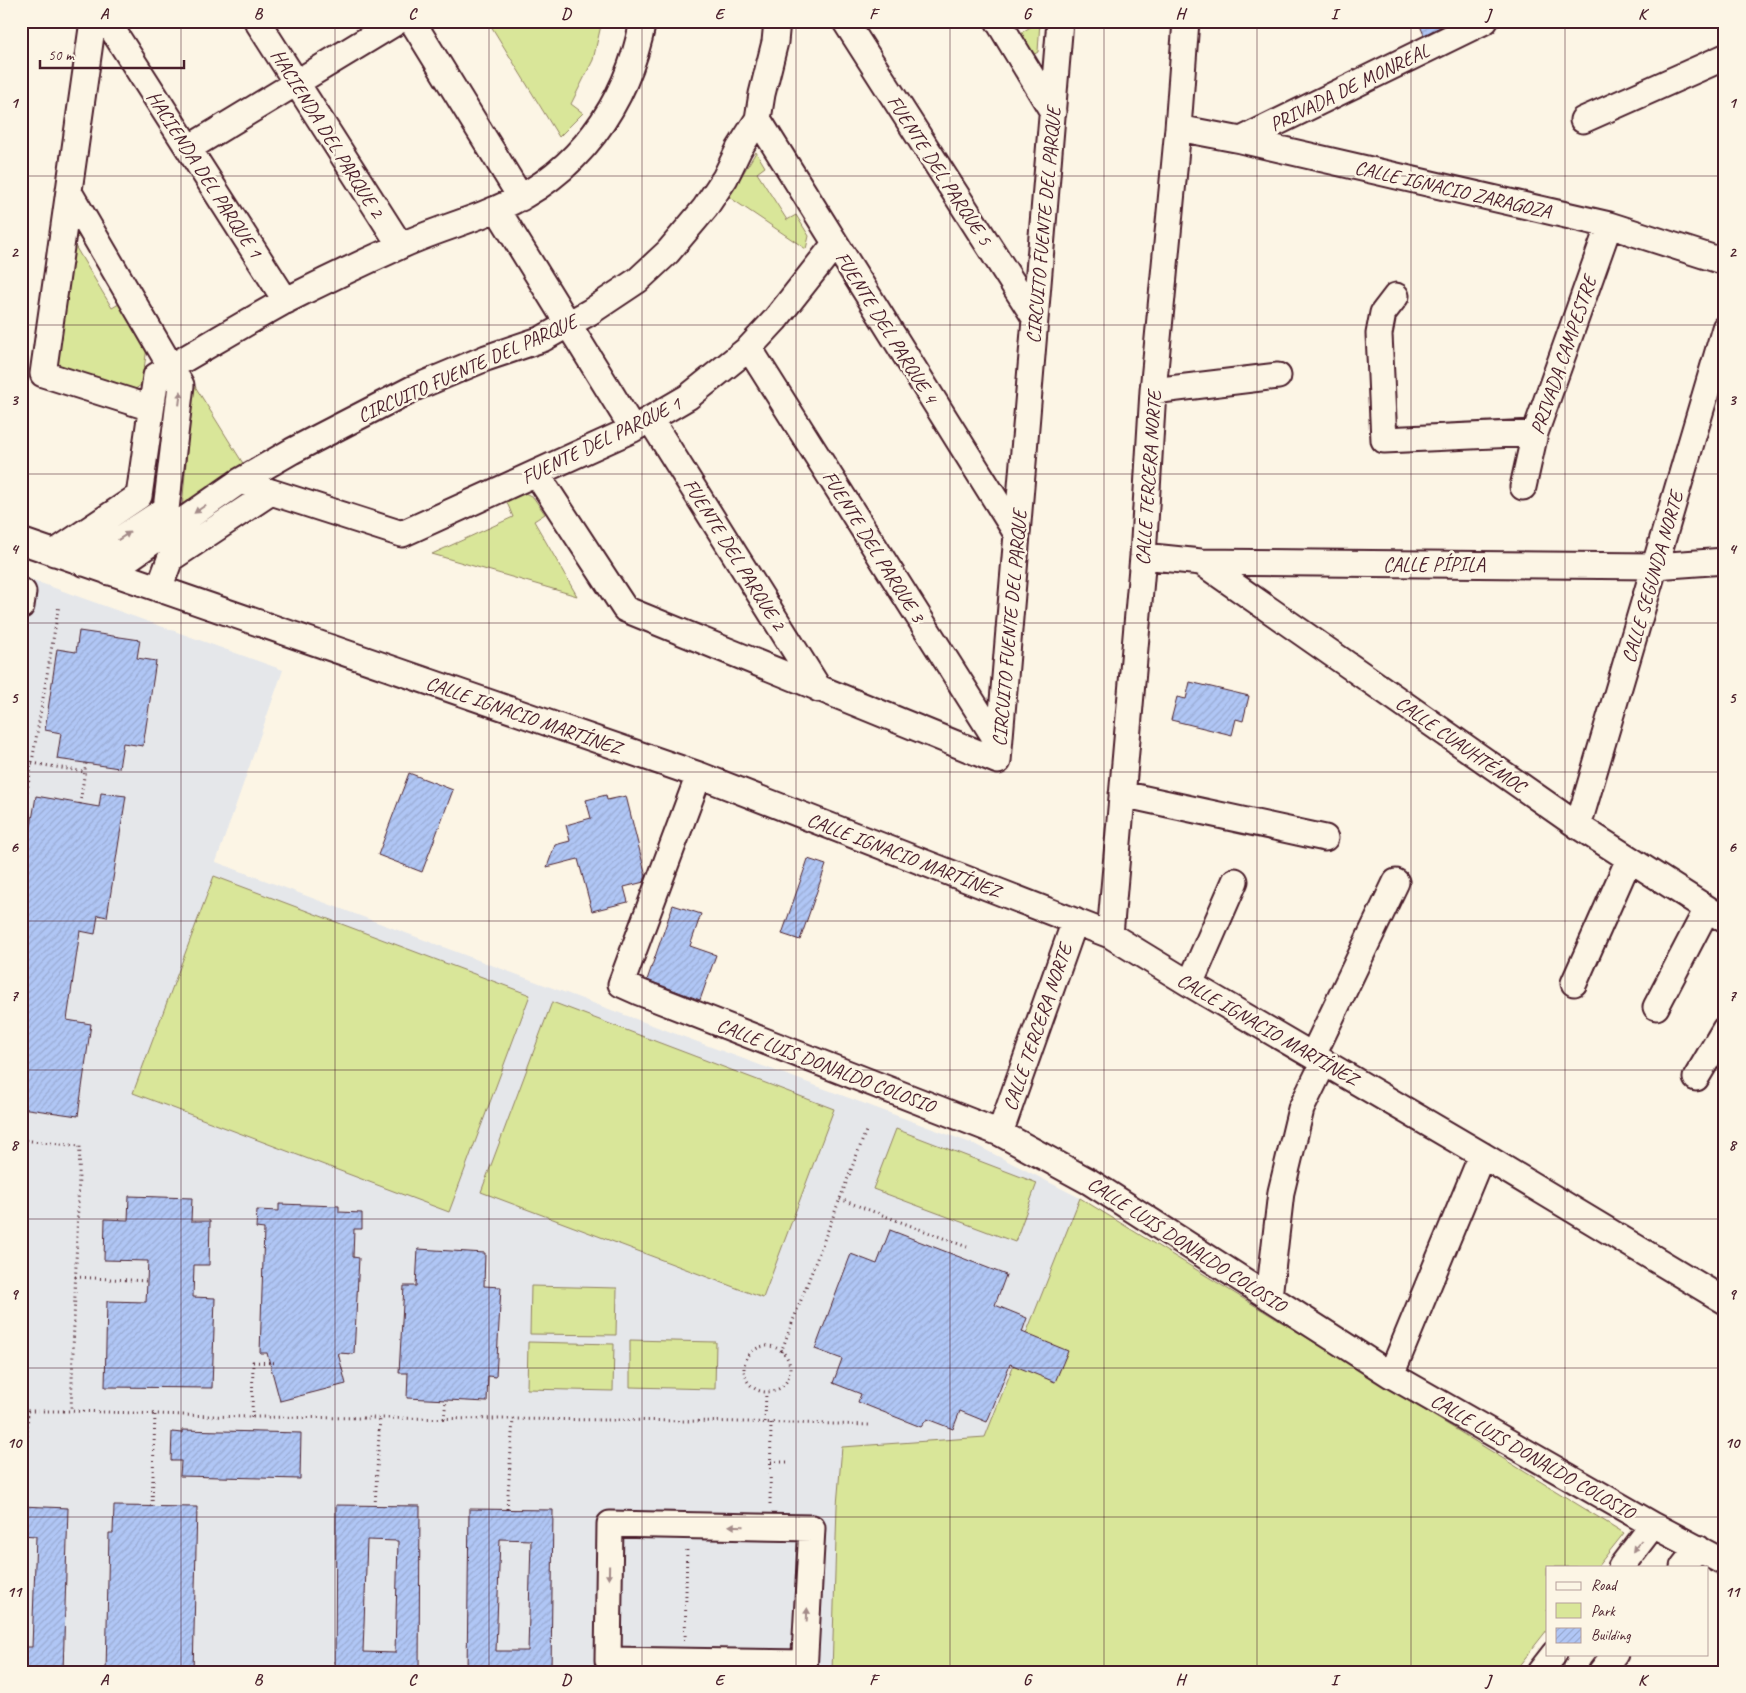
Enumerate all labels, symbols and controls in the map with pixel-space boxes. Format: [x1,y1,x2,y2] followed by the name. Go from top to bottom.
[100,4,110,24] text: A
[254,4,264,24] text: B
[408,4,418,24] text: C
[561,4,572,24] text: D
[715,4,726,24] text: E
[869,4,880,24] text: F
[1023,4,1033,24] text: G
[1175,4,1187,24] text: H
[1331,4,1341,24] text: I
[1484,4,1493,24] text: J
[1638,4,1650,24] text: K
[40,38,184,70] scale bar
[1265,38,1434,137] street label: PRIVADA DE MONREAL
[265,44,391,224] street label: HACIENDA DEL PARQUE 2
[48,46,75,65] text: 50 m
[141,86,269,263] street label: HACIENDA DEL PARQUE 1
[882,90,998,251] street label: FUENTE DEL PARQUE 5
[10,93,19,113] text: 1
[1728,93,1737,113] text: 1
[1021,103,1067,344] street label: CIRCUITO FUENTE DEL PARQUE
[1353,155,1554,224] street label: CALLE IGNACIO ZARAGOZA
[10,242,19,262] text: 2
[1728,242,1737,262] text: 2
[830,247,944,409] street label: FUENTE DEL PARQUE 4
[1525,270,1603,438] street label: PRIVADA CAMPESTRE
[354,307,584,428] street label: CIRCUITO FUENTE DEL PARQUE
[1130,388,1167,566] street label: CALLE TERCERA NORTE
[176,389,184,405] one-way arrow
[10,390,19,410] text: 3
[1728,390,1737,410] text: 3
[517,391,686,490] street label: FUENTE DEL PARQUE 1
[817,466,931,628] street label: FUENTE DEL PARQUE 3
[678,474,792,636] street label: FUENTE DEL PARQUE 2
[1616,486,1690,666] street label: CALLE SEGUNDA NORTE
[193,504,207,514] one-way arrow
[987,506,1033,747] street label: CIRCUITO FUENTE DEL PARQUE
[117,531,130,541] one-way arrow
[10,539,19,559] text: 4
[1728,539,1737,559] text: 4
[1383,552,1486,577] street label: CALLE PÍPILA
[423,670,627,762] street label: CALLE IGNACIO MARTÍNEZ
[11,688,20,708] text: 5
[1729,688,1738,708] text: 5
[1391,690,1532,800] street label: CALLE CUAUHTÉMOC
[804,807,1006,905] street label: CALLE IGNACIO MARTÍNEZ
[10,837,19,857] text: 6
[1728,837,1737,857] text: 6
[997,938,1079,1114] street label: CALLE TERCERA NORTE
[1173,967,1365,1093] street label: CALLE IGNACIO MARTÍNEZ
[10,986,19,1006] text: 7
[1728,986,1737,1006] text: 7
[713,1012,940,1119] street label: CALLE LUIS DONALDO COLOSIO
[10,1135,19,1155] text: 8
[1728,1135,1737,1155] text: 8
[1083,1171,1292,1319] street label: CALLE LUIS DONALDO COLOSIO
[10,1284,19,1304] text: 9
[1728,1284,1737,1304] text: 9
[1426,1388,1641,1526] street label: CALLE LUIS DONALDO COLOSIO
[7,1433,23,1453] text: 10
[1725,1433,1741,1453] text: 10
[728,1522,744,1530] one-way arrow
[1632,1539,1643,1552] one-way arrow
[605,1565,613,1581] one-way arrow
[1546,1566,1708,1656] legend
[1591,1576,1618,1595] text: Road
[7,1582,23,1602] text: 11
[1725,1582,1741,1602] text: 11
[1591,1602,1616,1621] text: Park
[803,1606,811,1622] one-way arrow
[1591,1626,1631,1645] text: Building
[100,1670,110,1690] text: A
[254,1670,264,1690] text: B
[408,1670,418,1690] text: C
[561,1670,572,1690] text: D
[715,1670,726,1690] text: E
[869,1670,880,1690] text: F
[1023,1670,1033,1690] text: G
[1175,1670,1187,1690] text: H
[1331,1670,1341,1690] text: I
[1484,1670,1493,1690] text: J
[1638,1670,1650,1690] text: K

